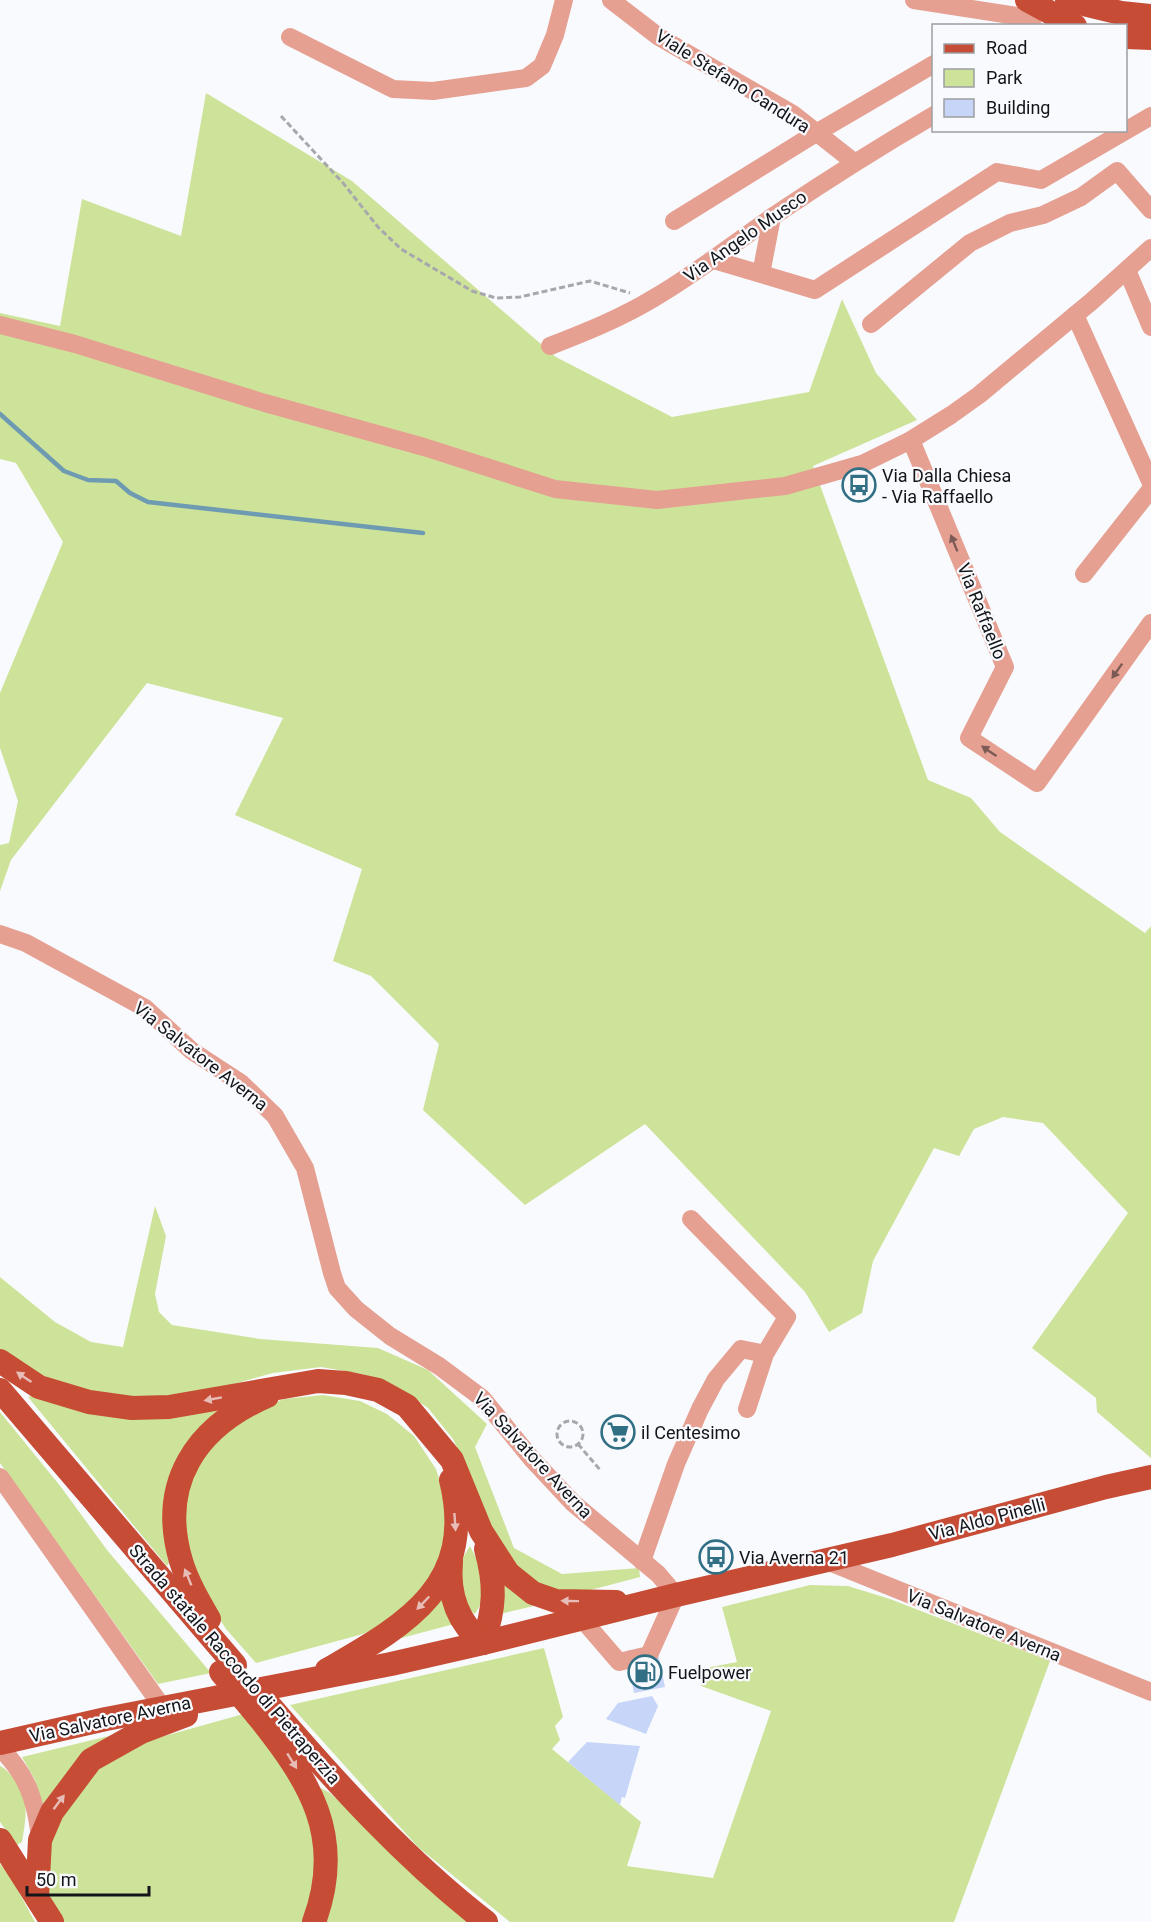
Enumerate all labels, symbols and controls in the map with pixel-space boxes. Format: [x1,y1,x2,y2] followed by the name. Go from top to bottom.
[932,24,1127,132] legend
[652,25,814,137] street label: Viale Stefano Candura
[986,37,1027,58] text: Road
[986,67,1023,88] text: Park
[986,97,1050,118] text: Building
[680,186,810,286] street label: Via Angelo Musco
[882,465,1011,507] place label: Via Dalla Chiesa - Via Raffaello
[841,467,877,503] bus stop icon: Via Dalla Chiesa - Via Raffaello
[949,533,959,551] one-way arrow
[953,560,1011,662] street label: Via Raffaello
[1112,663,1123,679] one-way arrow
[981,745,997,757] one-way arrow
[130,997,272,1115] street label: Via Salvatore Averna
[16,1372,32,1383] one-way arrow
[469,1388,597,1522] street label: Via Salvatore Averna
[203,1394,222,1403] one-way arrow
[600,1414,636,1450] supermarket icon: il Centesimo
[641,1422,741,1443] place label: il Centesimo
[927,1493,1047,1545] street label: Via Aldo Pinelli
[451,1512,460,1531] one-way arrow
[698,1539,734,1575] bus stop icon: Via Averna 21
[125,1540,345,1788] street label: Strada statale Raccordo di Pietraperzia
[739,1547,849,1568] place label: Via Averna 21
[183,1567,193,1585] one-way arrow
[904,1584,1064,1666] street label: Via Salvatore Averna
[416,1596,430,1611] one-way arrow
[561,1597,580,1606] one-way arrow
[627,1654,663,1690] fuel station icon: Fuelpower
[668,1662,751,1683] place label: Fuelpower
[27,1692,193,1746] street label: Via Salvatore Averna
[287,1753,298,1769] one-way arrow
[53,1795,65,1810] one-way arrow
[27,1859,148,1897] scale bar
[36,1869,76,1890] text: 50 m

